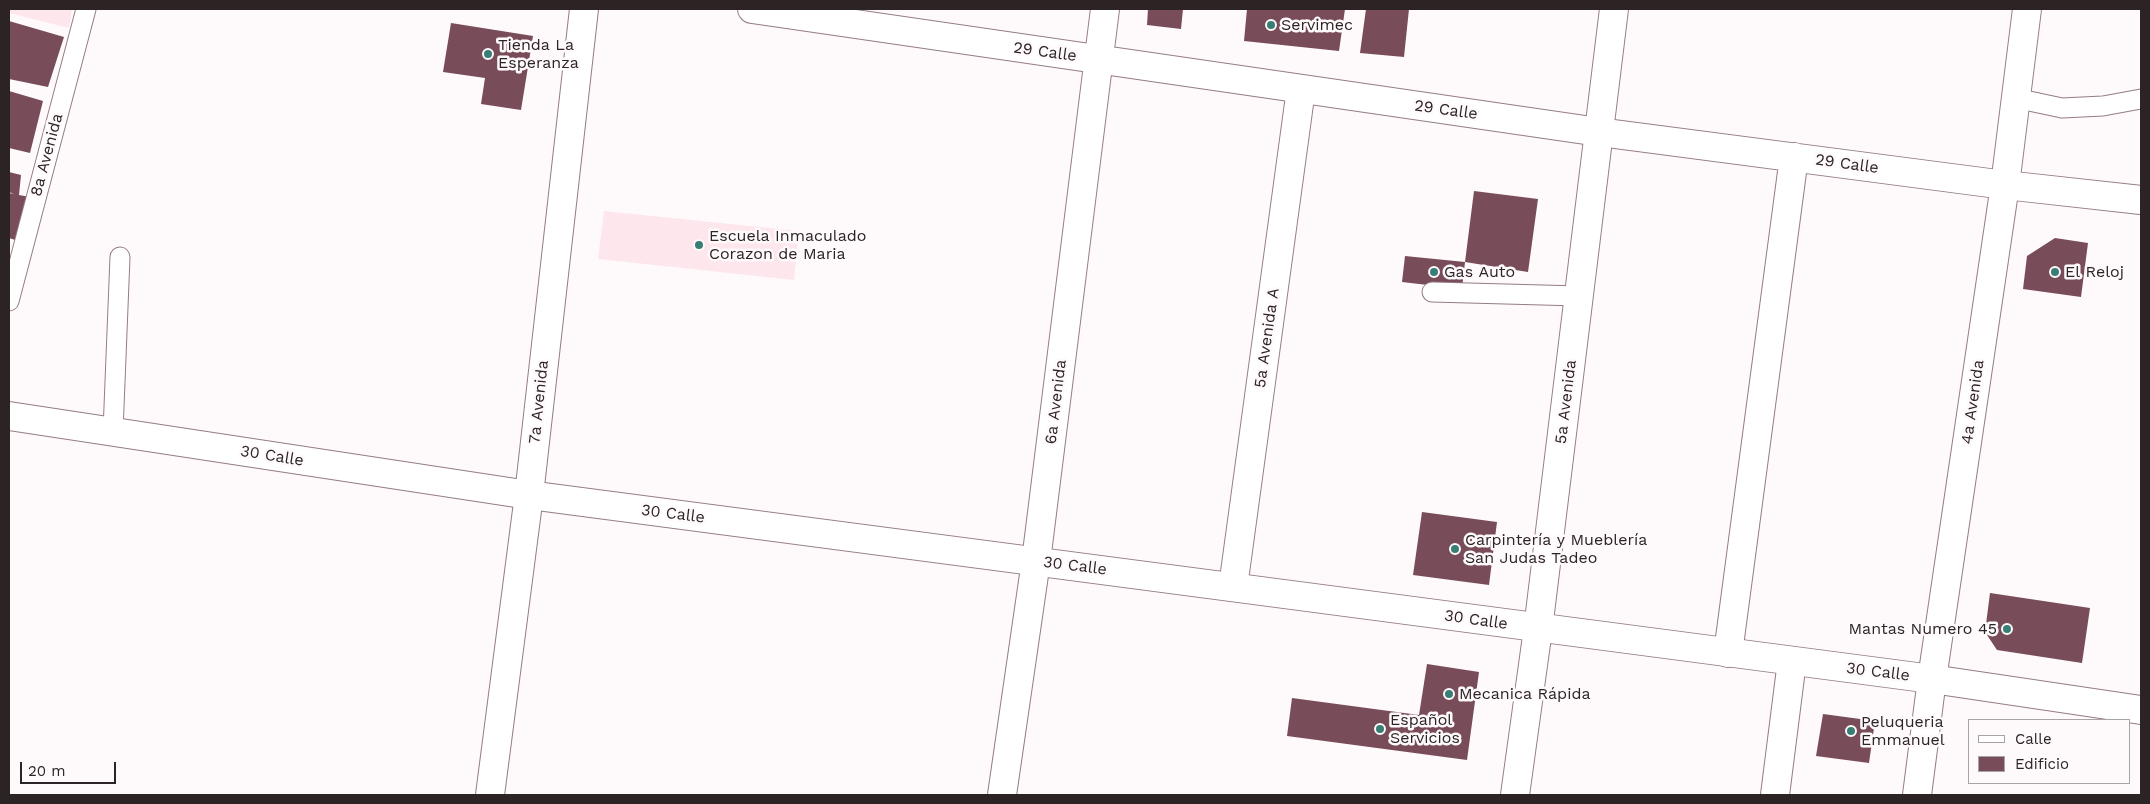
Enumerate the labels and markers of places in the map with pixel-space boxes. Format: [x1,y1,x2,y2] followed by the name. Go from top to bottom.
[1281,15,1353,35] place label: Servimec
[1265,19,1277,31] marker: Servimec
[498,35,579,73] place label: Tienda La Esperanza
[482,48,494,60] marker: Tienda La Esperanza
[709,226,866,264] place label: Escuela Inmaculado Corazon de Maria
[693,239,705,251] marker: Escuela Inmaculado Corazon de Maria
[1444,262,1515,282] place label: Gas Auto
[2065,262,2124,282] place label: El Reloj
[1428,266,1440,278] marker: Gas Auto
[2049,266,2061,278] marker: El Reloj
[1465,530,1647,568] place label: Carpintería y Mueblería San Judas Tadeo
[1449,543,1461,555] marker: Carpintería y Mueblería San Judas Tadeo
[1849,619,1997,639] place label: Mantas Numero 45
[2001,623,2013,635] marker: Mantas Numero 45
[1459,684,1590,704] place label: Mecanica Rápida
[1443,688,1455,700] marker: Mecanica Rápida
[1390,710,1460,748] place label: Español Servicios
[1861,712,1945,750] place label: Peluqueria Emmanuel
[1374,723,1386,735] marker: Español Servicios
[1845,725,1857,737] marker: Peluqueria Emmanuel

